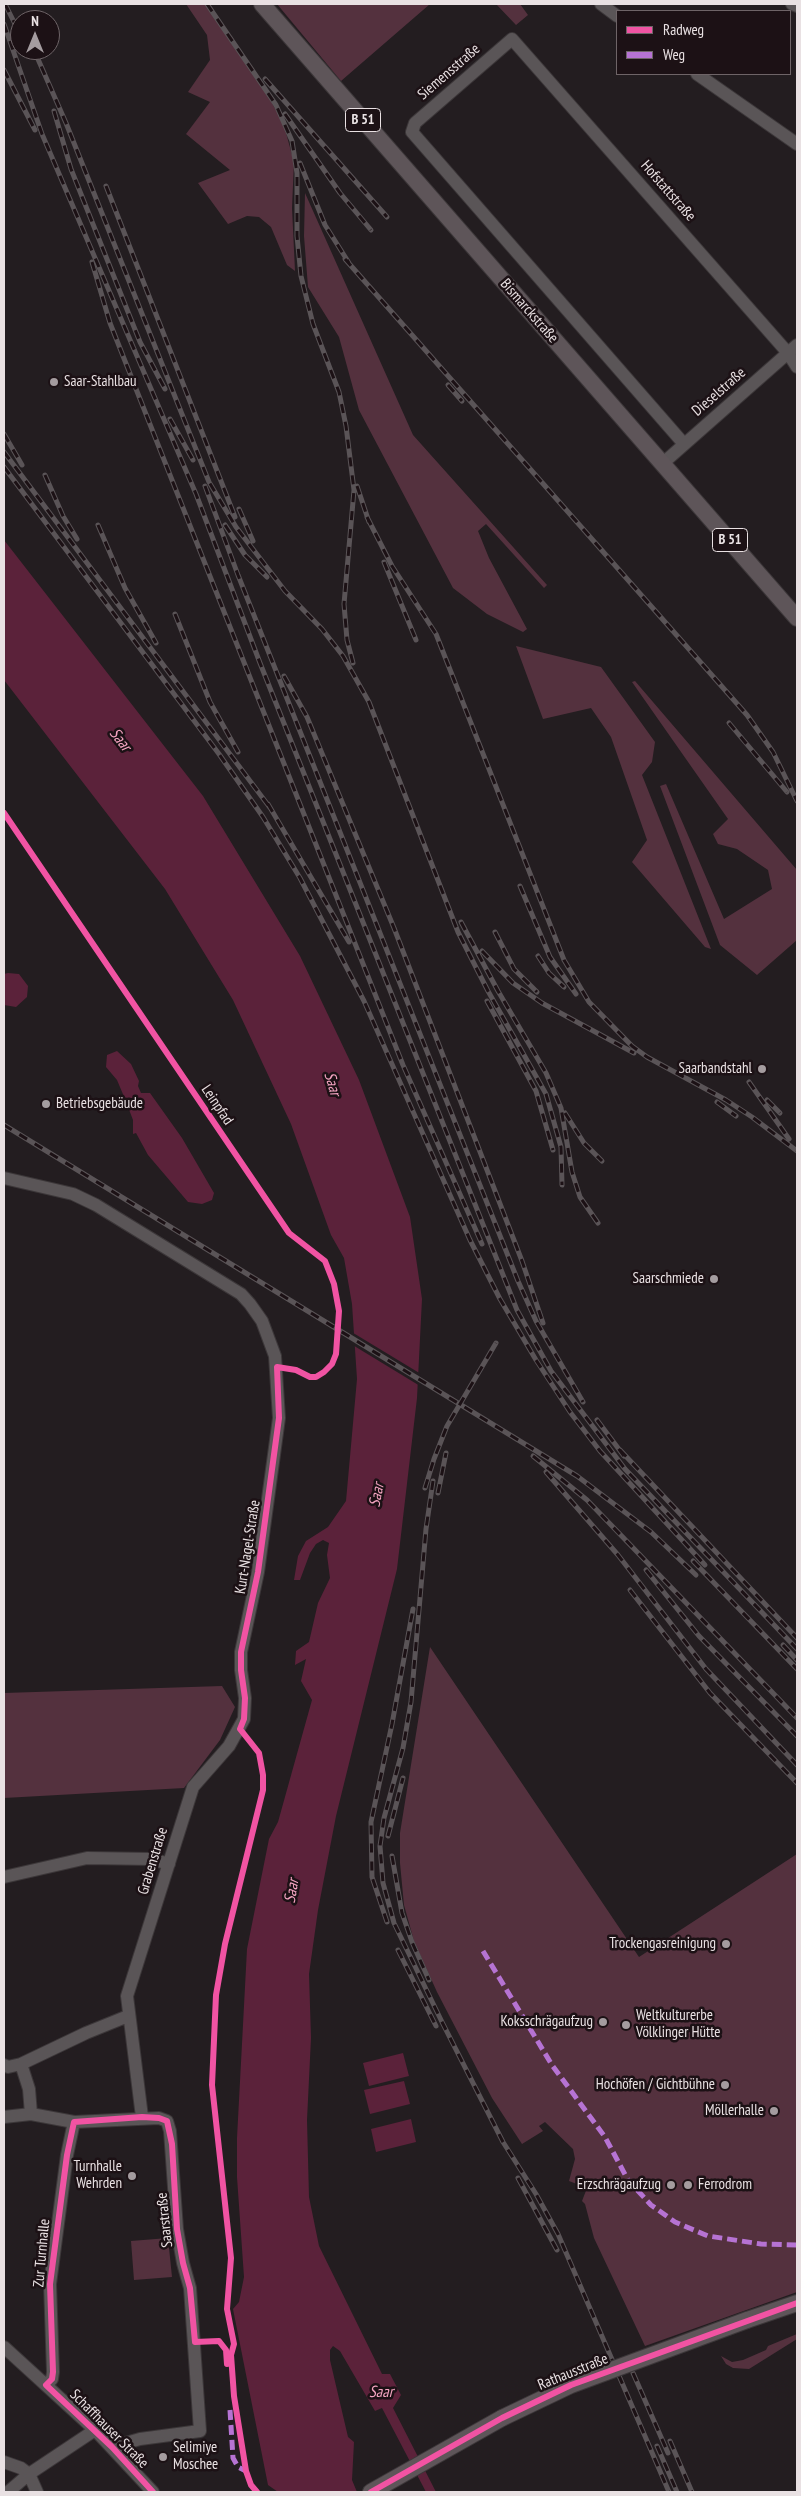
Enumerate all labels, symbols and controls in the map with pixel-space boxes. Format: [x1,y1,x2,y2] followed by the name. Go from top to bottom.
[10,10,60,60] north arrow
[616,10,791,75] legend
[31,12,39,30] text: N
[663,20,704,39] text: Radweg
[414,40,484,104] street label: Siemensstraße
[663,45,685,64] text: Weg
[346,108,380,132] road number: B 51
[637,157,699,225] street label: Hofstattstraße
[496,275,562,347] street label: Bismarckstraße
[689,364,749,420] street label: Dieselstraße
[64,373,137,391] place label: Saar-Stahlbau
[48,376,60,388] marker: Saar-Stahlbau
[712,528,748,552] road number: B 51
[105,725,135,755] water label: Saar
[679,1060,752,1078] place label: Saarbandstahl
[756,1063,768,1075] marker: Saarbandstahl
[319,1070,345,1098] water label: Saar
[197,1082,237,1128] street label: Leinpfad
[56,1095,143,1113] place label: Betriebsgebäude
[40,1098,52,1110] marker: Betriebsgebäude
[633,1270,704,1288] place label: Saarschmiede
[708,1273,720,1285] marker: Saarschmiede
[365,1481,389,1509] water label: Saar
[232,1499,264,1595] street label: Kurt-Nagel-Straße
[134,1825,172,1897] street label: Grabenstraße
[280,1877,304,1905] water label: Saar
[609,1935,716,1953] place label: Trockengasreinigung
[720,1938,732,1950] marker: Trockengasreinigung
[636,2007,720,2042] place label: Weltkulturerbe Völklinger Hütte
[500,2013,593,2031] place label: Koksschrägaufzug
[597,2016,609,2028] marker: Koksschrägaufzug
[620,2019,632,2031] marker: Weltkulturerbe Völklinger Hütte
[596,2076,715,2094] place label: Hochöfen / Gichtbühne
[719,2079,731,2091] marker: Hochöfen / Gichtbühne
[705,2102,764,2120] place label: Möllerhalle
[768,2105,780,2117] marker: Möllerhalle
[74,2158,122,2193] place label: Turnhalle Wehrden
[126,2170,138,2182] marker: Turnhalle Wehrden
[577,2176,661,2194] place label: Erzschrägaufzug
[698,2176,752,2194] place label: Ferrodrom
[665,2179,677,2191] marker: Erzschrägaufzug
[682,2179,694,2191] marker: Ferrodrom
[153,2192,177,2248] street label: Saarstraße
[30,2218,54,2288] street label: Zur Turnhalle
[535,2350,611,2394] street label: Rathausstraße
[369,2382,393,2402] water label: Saar
[66,2386,152,2472] street label: Schaffhauser Straße
[173,2439,218,2474] place label: Selimiye Moschee
[157,2451,169,2463] marker: Selimiye Moschee

